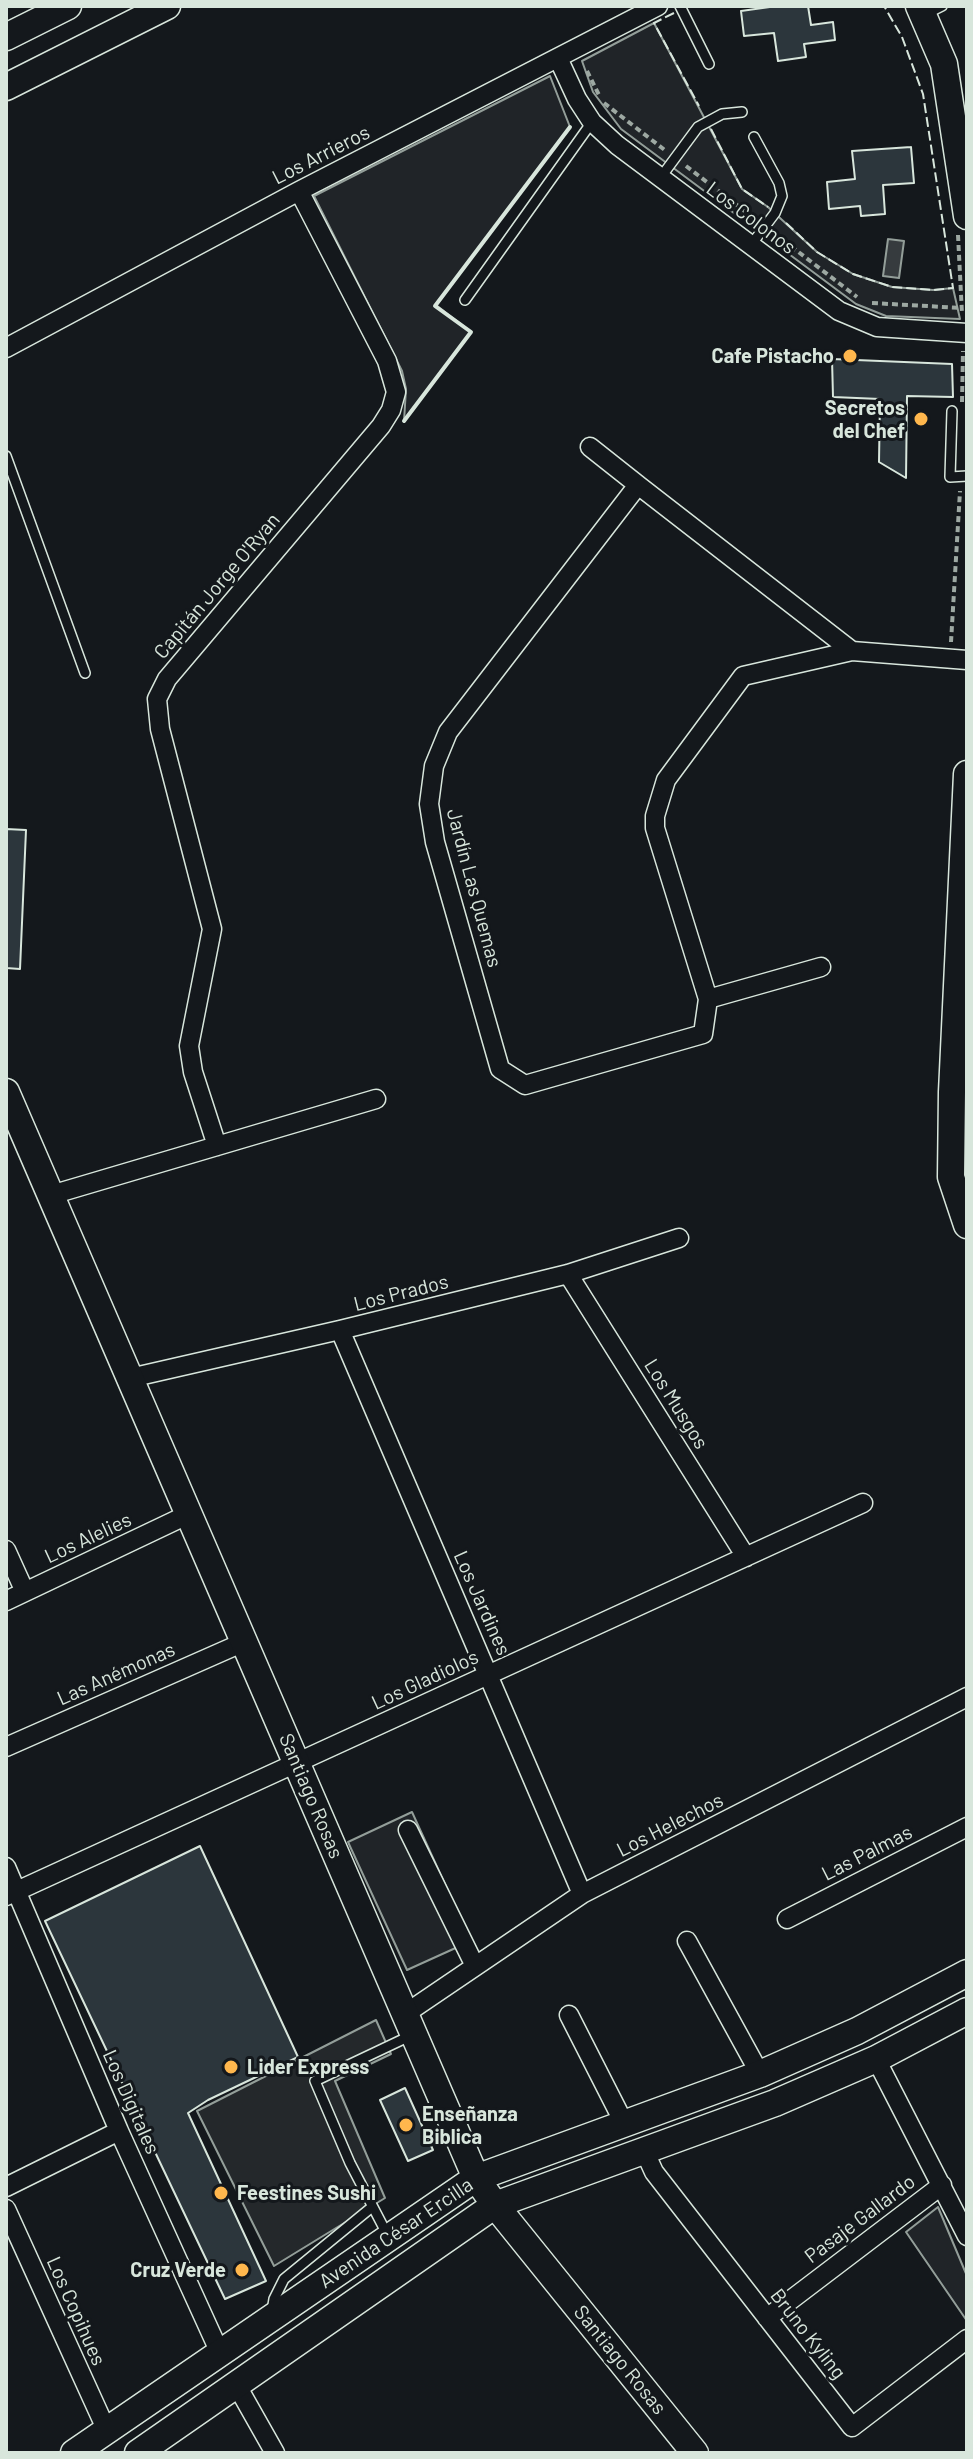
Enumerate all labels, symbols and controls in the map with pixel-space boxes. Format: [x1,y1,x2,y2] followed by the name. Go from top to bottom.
[268,120,374,190] street label: Los Arrieros
[702,177,800,259] street label: Los Colonos
[712,344,834,368] place label: Cafe Pistacho
[841,347,859,365] marker: Cafe Pistacho
[825,396,905,443] place label: Secretos del Chef
[912,410,930,428] marker: Secretos del Chef
[149,508,285,664] street label: Capitán Jorge O'Ryan
[441,806,507,970] street label: Jardín Las Quemas
[351,1270,451,1316] street label: Los Prados
[639,1355,713,1453] street label: Los Musgos
[41,1507,135,1569] street label: Los Alelies
[448,1547,516,1659] street label: Los Jardines
[53,1637,179,1711] street label: Las Anémonas
[368,1645,482,1715] street label: Los Gladiolos
[274,1730,348,1862] street label: Santiago Rosas
[613,1788,727,1862] street label: Los Helechos
[818,1820,916,1886] street label: Las Palmas
[97,2046,165,2158] street label: Los Digitales
[247,2055,369,2079] place label: Lider Express
[222,2058,240,2076] marker: Lider Express
[422,2102,518,2149] place label: Enseñanza Biblica
[397,2116,415,2134] marker: Enseñanza Biblica
[800,2170,920,2268] street label: Pasaje Gallardo
[315,2173,477,2293] street label: Avenida César Ercilla
[237,2181,376,2205] place label: Feestines Sushi
[212,2184,230,2202] marker: Feestines Sushi
[41,2253,111,2369] street label: Los Copihues
[130,2258,226,2282] place label: Cruz Verde
[233,2261,251,2279] marker: Cruz Verde
[765,2284,851,2384] street label: Bruno Kyling
[569,2301,671,2419] street label: Santiago Rosas

